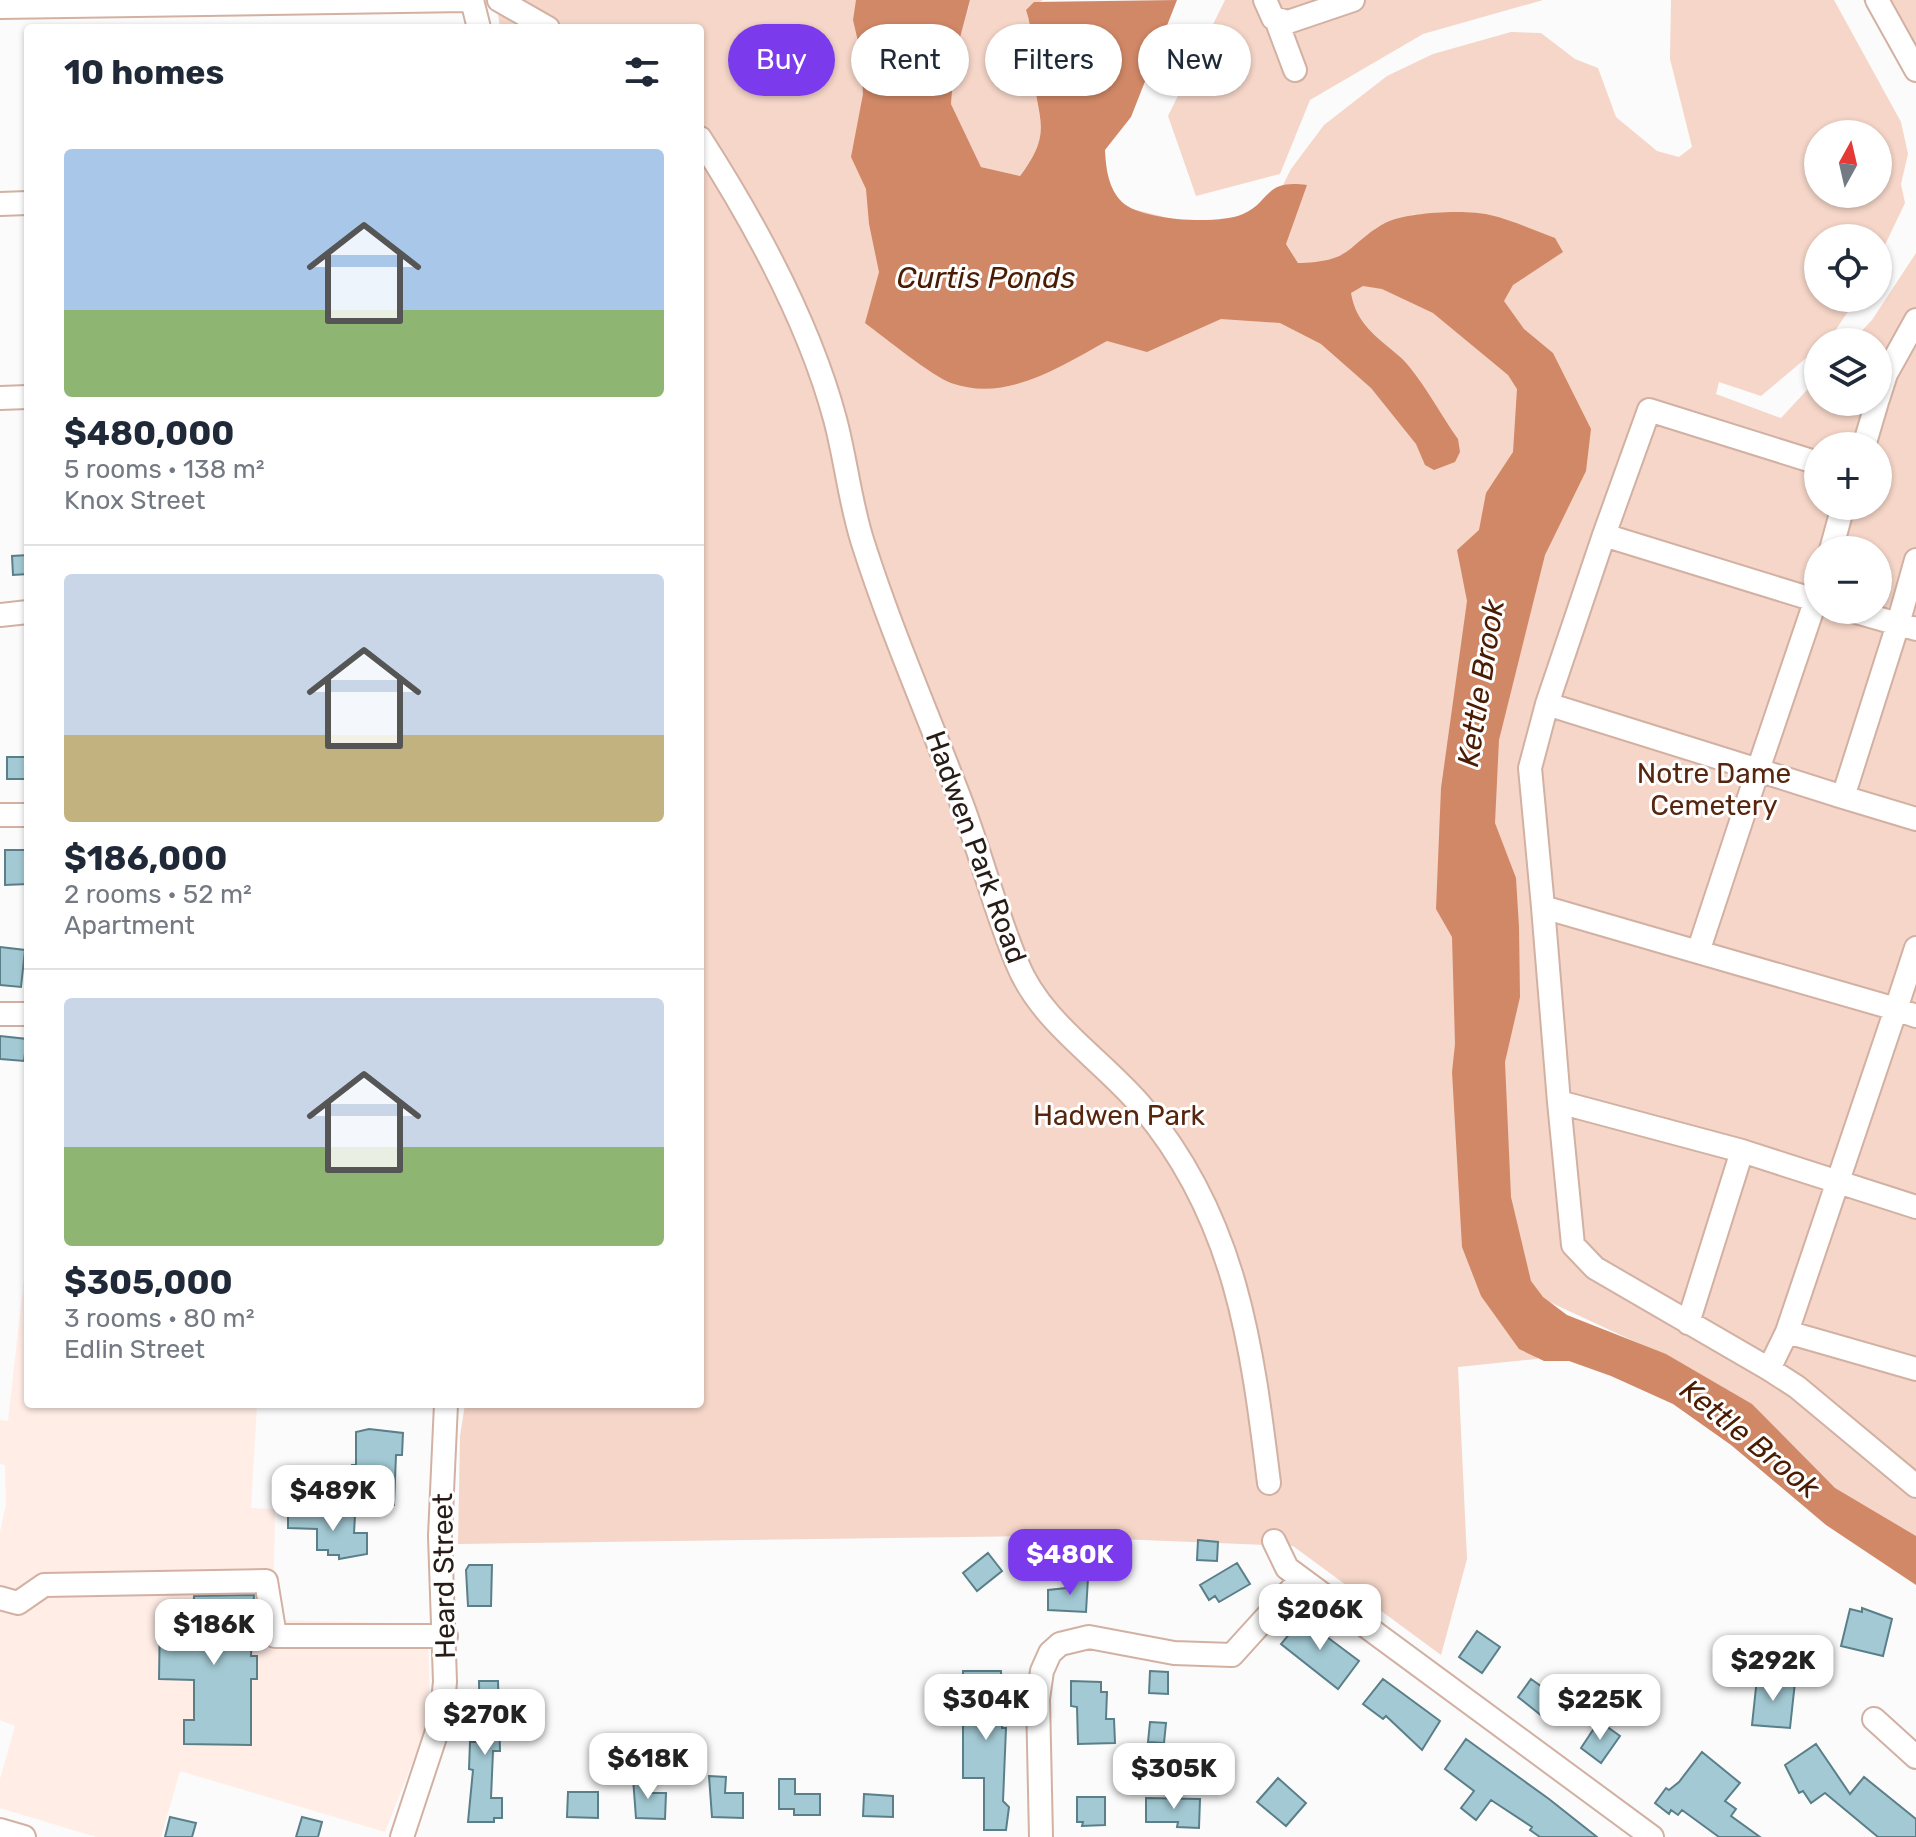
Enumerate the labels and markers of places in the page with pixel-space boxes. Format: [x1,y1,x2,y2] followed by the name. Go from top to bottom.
[277,1465,389,1533] pin: $489K
[1014,1529,1126,1597] pin: $480K
[1264,1584,1376,1652] pin: $206K
[158,1599,270,1667] pin: $186K
[1717,1635,1829,1703] pin: $292K
[930,1674,1042,1742] pin: $304K
[1544,1674,1656,1742] pin: $225K
[429,1689,541,1757] pin: $270K
[592,1733,704,1801] pin: $618K
[1118,1743,1230,1811] pin: $305K

